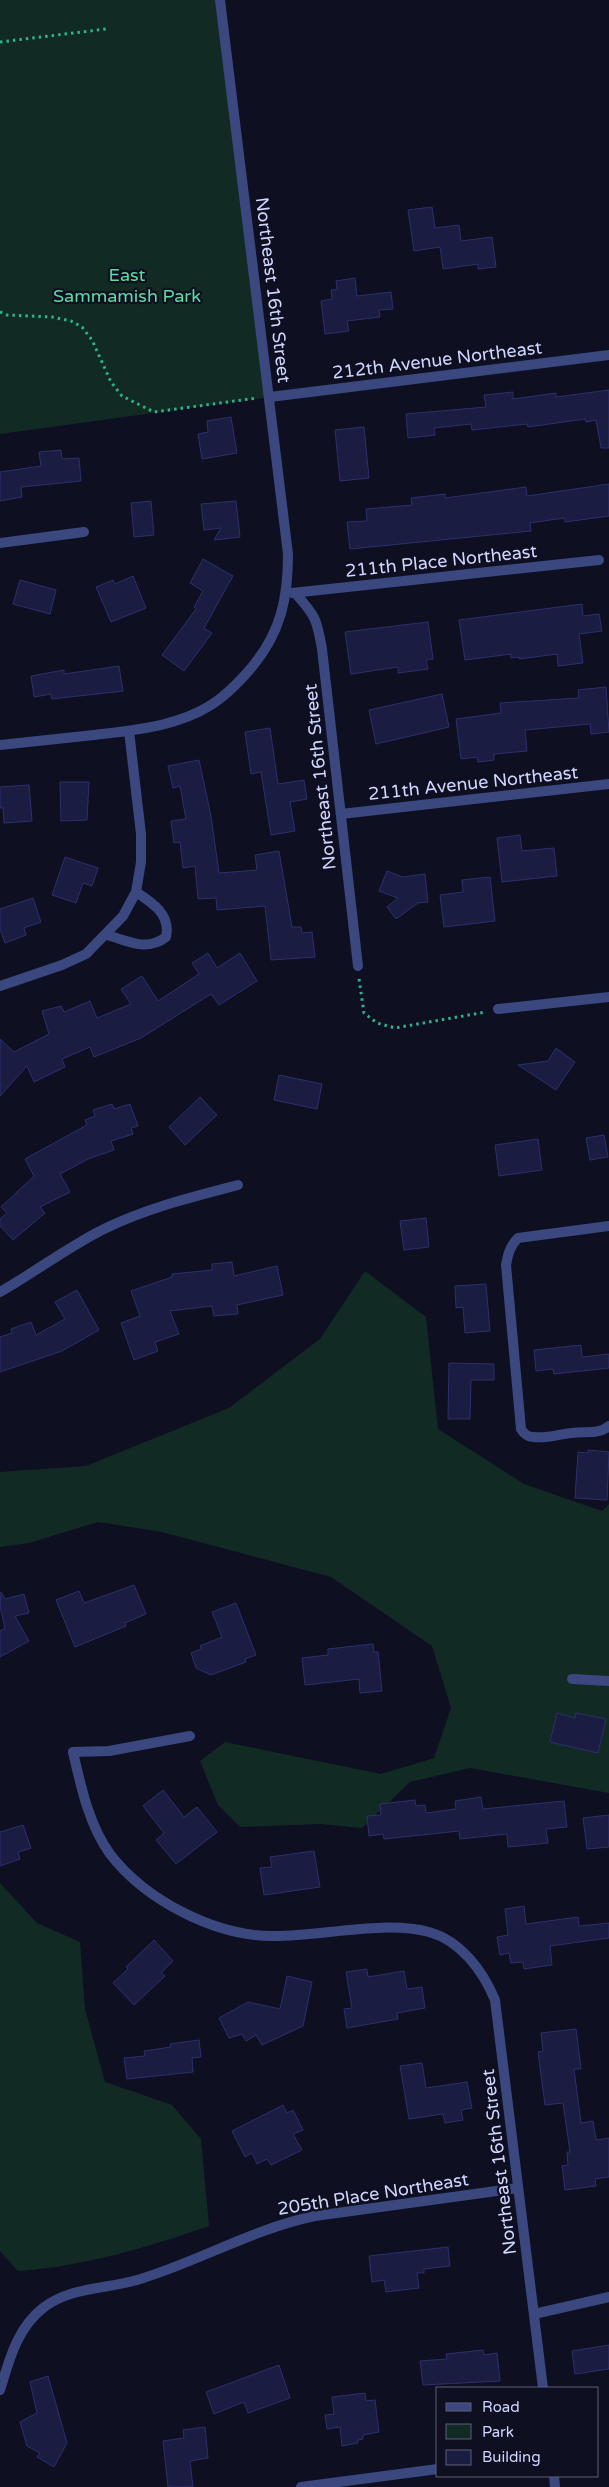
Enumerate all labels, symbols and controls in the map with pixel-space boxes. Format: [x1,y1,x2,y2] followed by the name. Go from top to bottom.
[251,196,295,384] street label: Northeast 16th Street
[53,264,201,307] park label: East Sammamish Park
[331,336,543,384] street label: 212th Avenue Northeast
[344,540,538,582] street label: 211th Place Northeast
[299,683,341,871] street label: Northeast 16th Street
[367,761,579,805] street label: 211th Avenue Northeast
[477,2068,521,2256] street label: Northeast 16th Street
[276,2168,470,2220] street label: 205th Place Northeast
[436,2387,599,2477] legend
[482,2398,520,2416] text: Road
[482,2423,514,2441] text: Park
[482,2448,541,2466] text: Building

